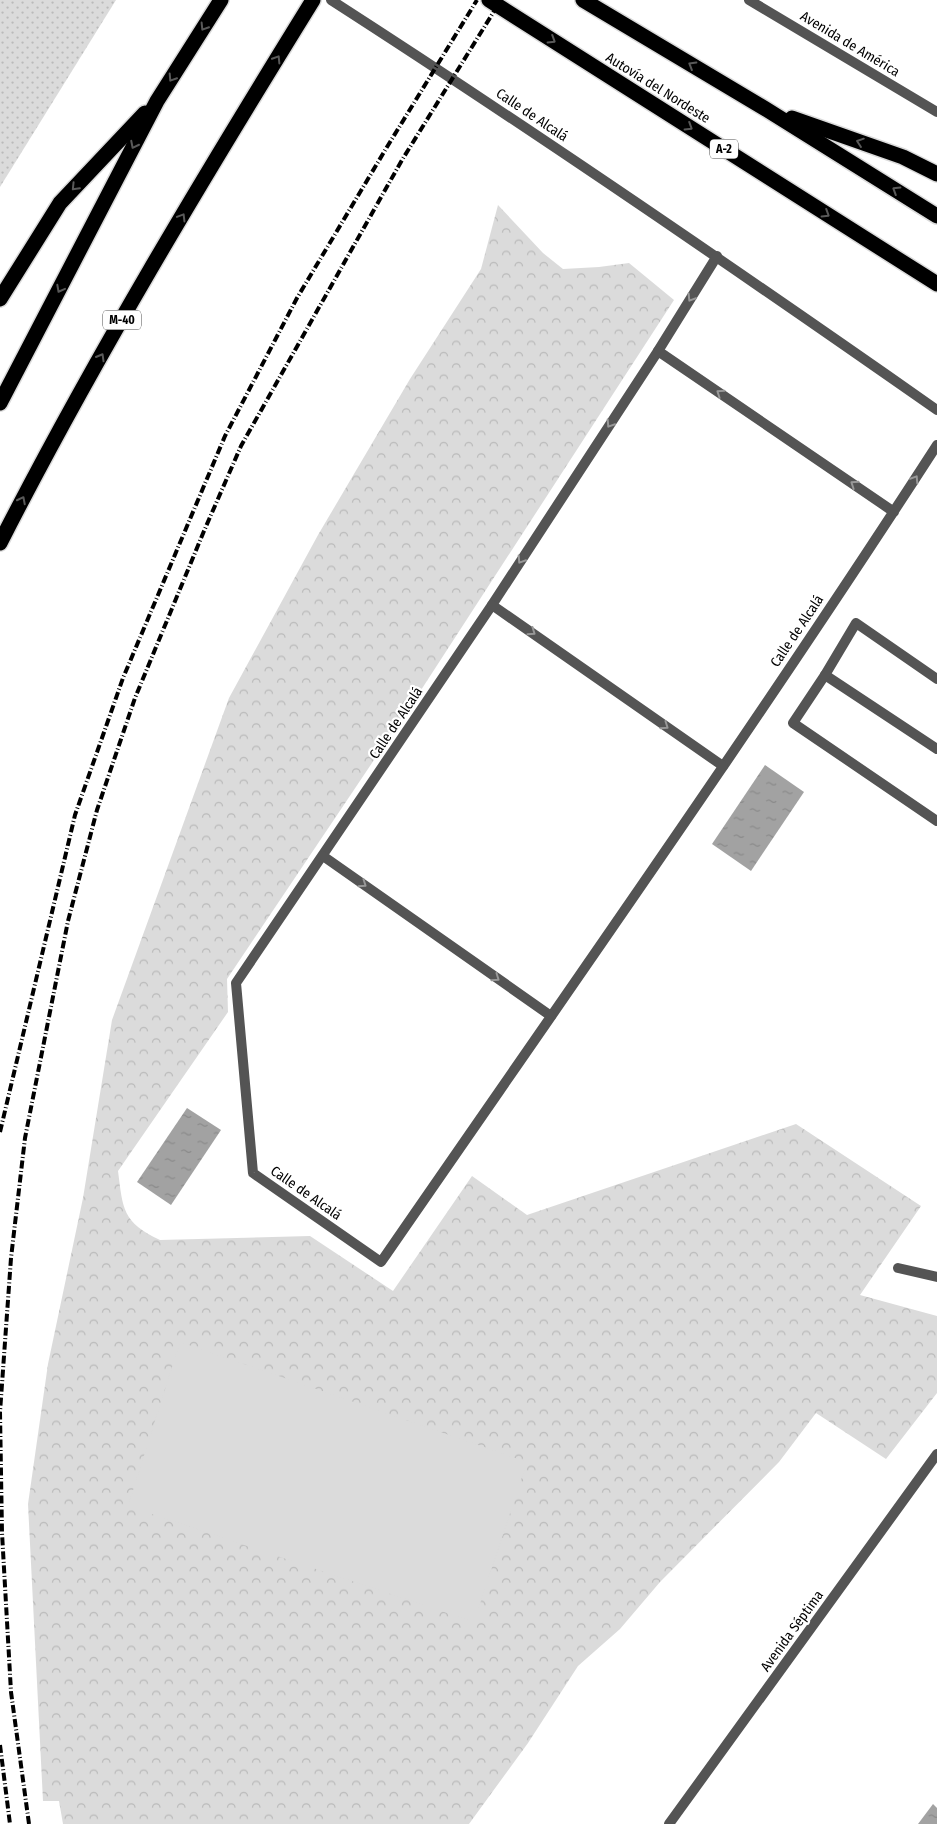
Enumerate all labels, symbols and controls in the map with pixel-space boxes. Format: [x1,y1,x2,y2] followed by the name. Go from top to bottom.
[797,8,903,80] street label: Avenida de América
[201,22,210,31] one-way arrow
[546,34,555,43] one-way arrow
[603,49,713,127] street label: Autovía del Nordeste
[270,56,280,65] one-way arrow
[689,62,698,72] one-way arrow
[169,72,178,82] one-way arrow
[493,85,571,145] street label: Calle de Alcalá
[684,121,693,130] one-way arrow
[856,138,865,148] one-way arrow
[130,140,140,149] one-way arrow
[710,140,738,158] road number: A-2
[72,182,81,191] one-way arrow
[892,187,901,196] one-way arrow
[821,207,830,217] one-way arrow
[175,213,185,222] one-way arrow
[56,284,66,293] one-way arrow
[688,292,698,301] one-way arrow
[103,310,141,330] road number: M-40
[94,354,104,363] one-way arrow
[716,389,725,399] one-way arrow
[607,419,616,428] one-way arrow
[909,475,919,484] one-way arrow
[850,481,859,491] one-way arrow
[16,496,26,505] one-way arrow
[518,555,527,564] one-way arrow
[767,592,827,670] street label: Calle de Alcalá
[526,626,536,635] one-way arrow
[366,684,426,762] street label: Calle de Alcalá
[660,719,669,729] one-way arrow
[357,878,367,887] one-way arrow
[490,972,499,980] one-way arrow
[267,1162,345,1224] street label: Calle de Alcalá
[757,1587,827,1675] street label: Avenida Séptima

